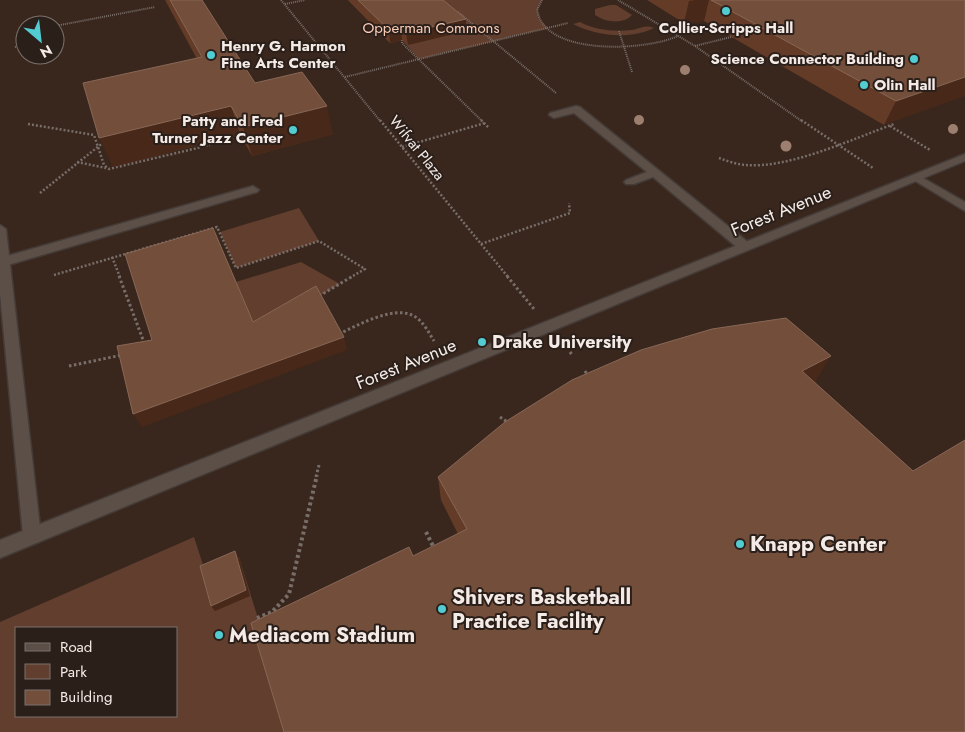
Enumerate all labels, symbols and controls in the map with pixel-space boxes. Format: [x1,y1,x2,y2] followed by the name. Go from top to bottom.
[720,5,732,17] marker: Collier-Scripps Hall
[15,15,65,65] north arrow
[362,17,500,39] park label: Opperman Commons
[659,17,793,39] place label: Collier-Scripps Hall
[221,35,346,74] place label: Henry G. Harmon Fine Arts Center
[36,40,56,63] text: N
[710,48,904,70] place label: Science Connector Building
[205,49,217,61] marker: Henry G. Harmon Fine Arts Center
[908,53,920,65] marker: Science Connector Building
[874,74,936,96] place label: Olin Hall
[858,79,870,91] marker: Olin Hall
[152,110,284,149] place label: Patty and Fred Turner Jazz Center
[384,111,450,185] street label: Wifvat Plaza
[287,124,299,136] marker: Patty and Fred Turner Jazz Center
[727,179,835,243] street label: Forest Avenue
[492,329,632,355] place label: Drake University
[352,332,460,396] street label: Forest Avenue
[476,336,488,348] marker: Drake University
[750,529,887,559] place label: Knapp Center
[734,538,746,550] marker: Knapp Center
[452,582,631,636] place label: Shivers Basketball Practice Facility
[436,603,448,615] marker: Shivers Basketball Practice Facility
[229,620,415,650] place label: Mediacom Stadium
[15,627,178,717] legend
[213,629,225,641] marker: Mediacom Stadium
[60,636,92,658] text: Road
[60,661,87,683] text: Park
[60,686,112,708] text: Building

